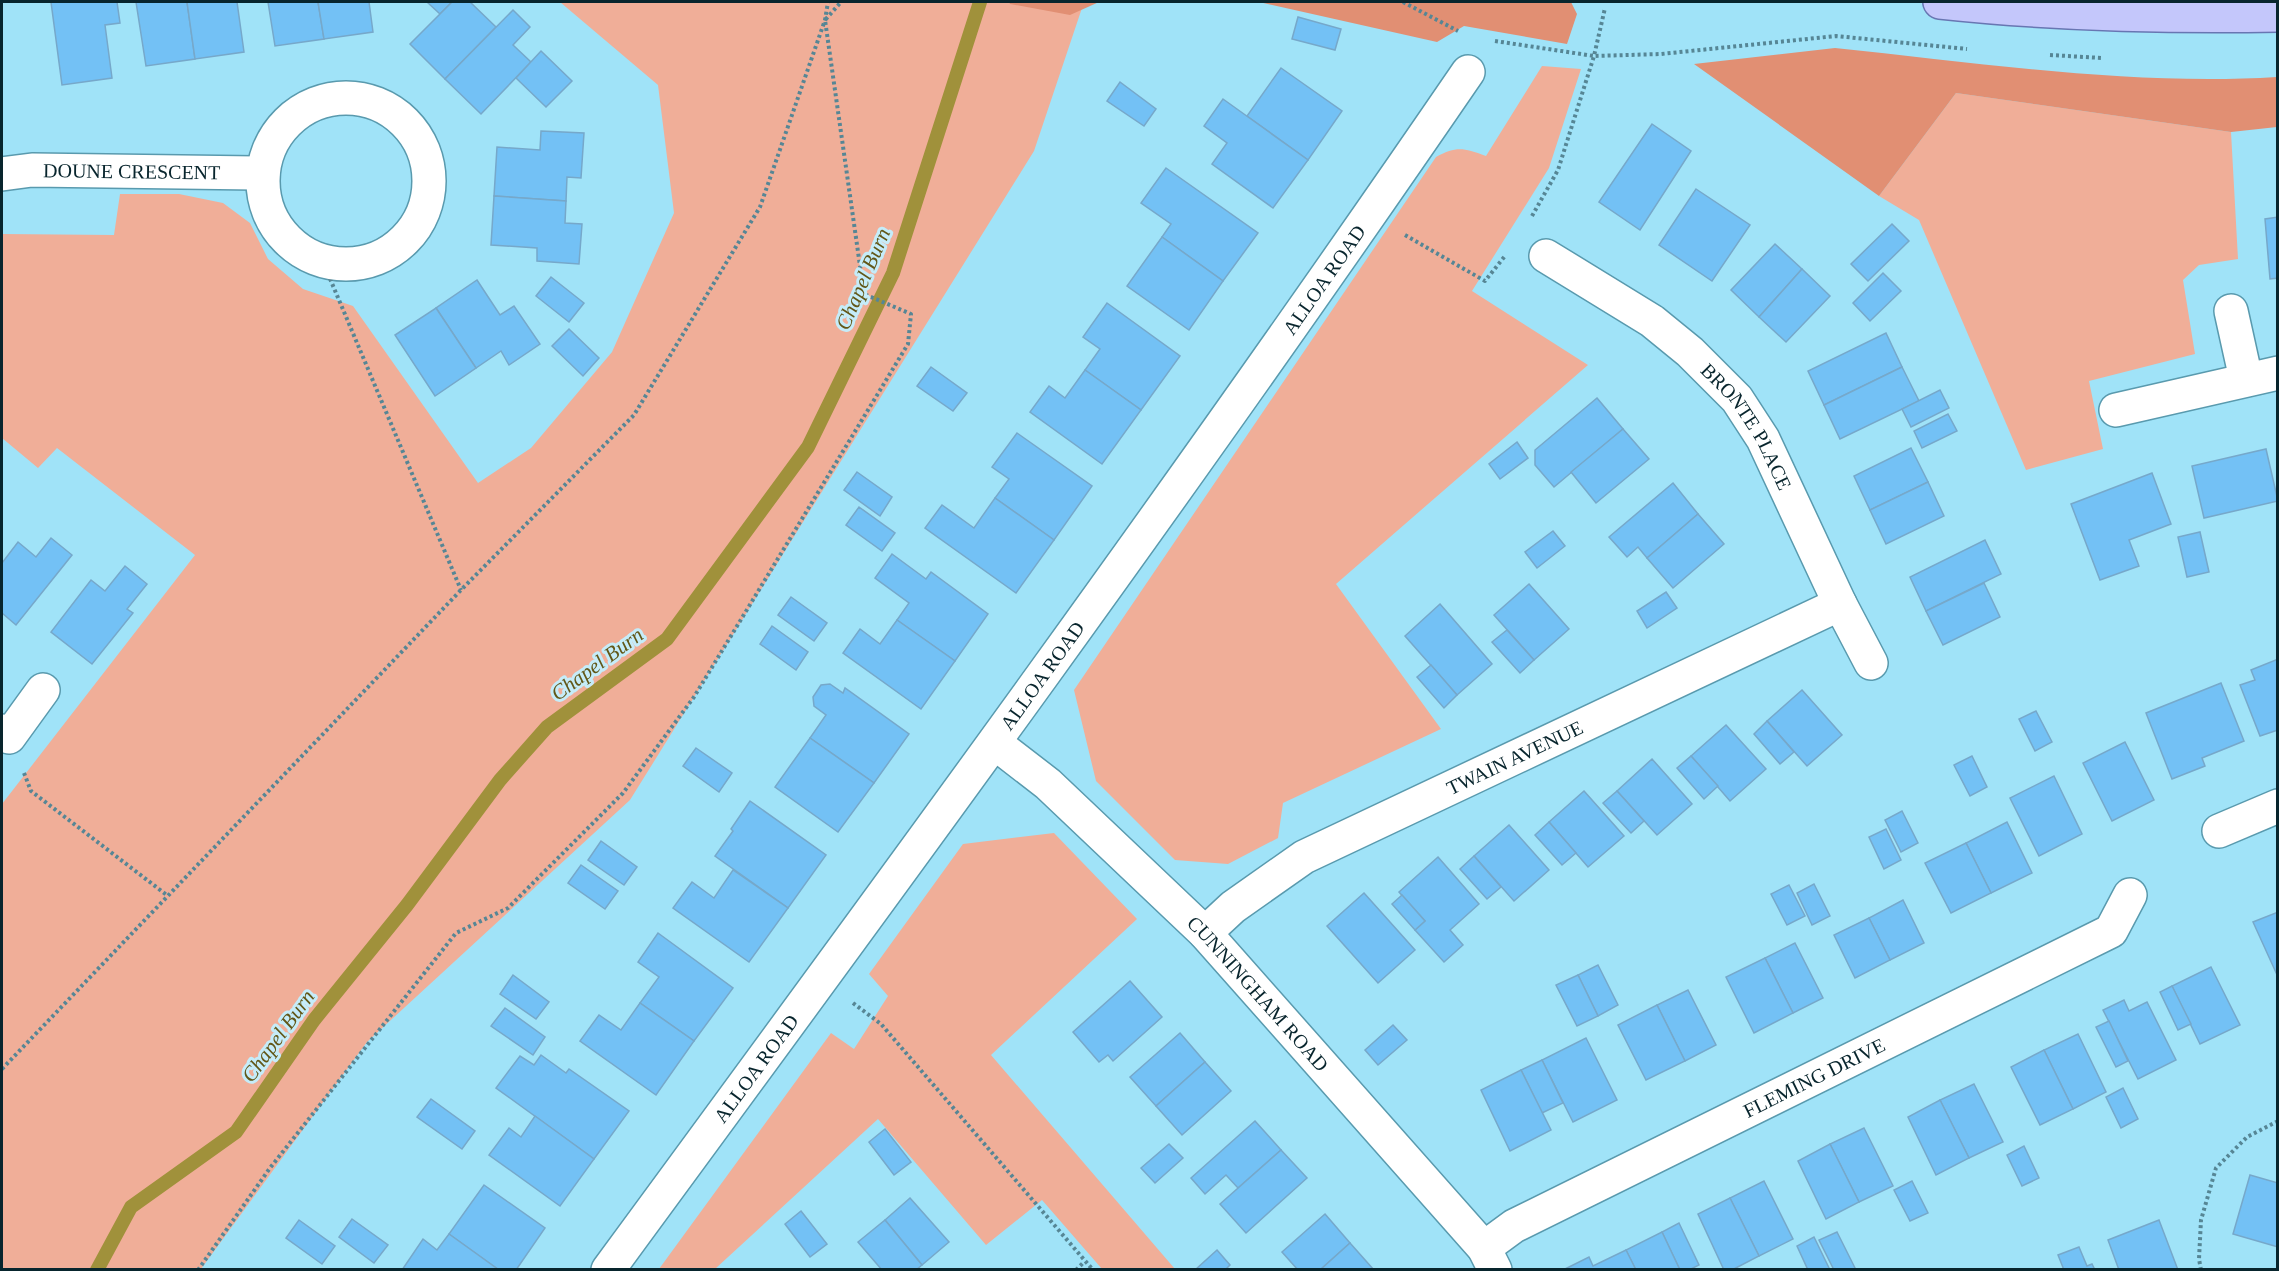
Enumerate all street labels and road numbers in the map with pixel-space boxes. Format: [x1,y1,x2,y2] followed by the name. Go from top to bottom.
[43,159,221,183] street label: DOUNE CRESCENT
[1278,221,1370,339] street label: ALLOA ROAD
[1697,359,1796,493] street label: BRONTE PLACE
[996,617,1089,734] street label: ALLOA ROAD
[1443,716,1586,799] street label: TWAIN AVENUE
[1183,911,1333,1076] street label: CUNNINGHAM ROAD
[709,1010,803,1127] street label: ALLOA ROAD
[1740,1033,1889,1122] street label: FLEMING DRIVE

